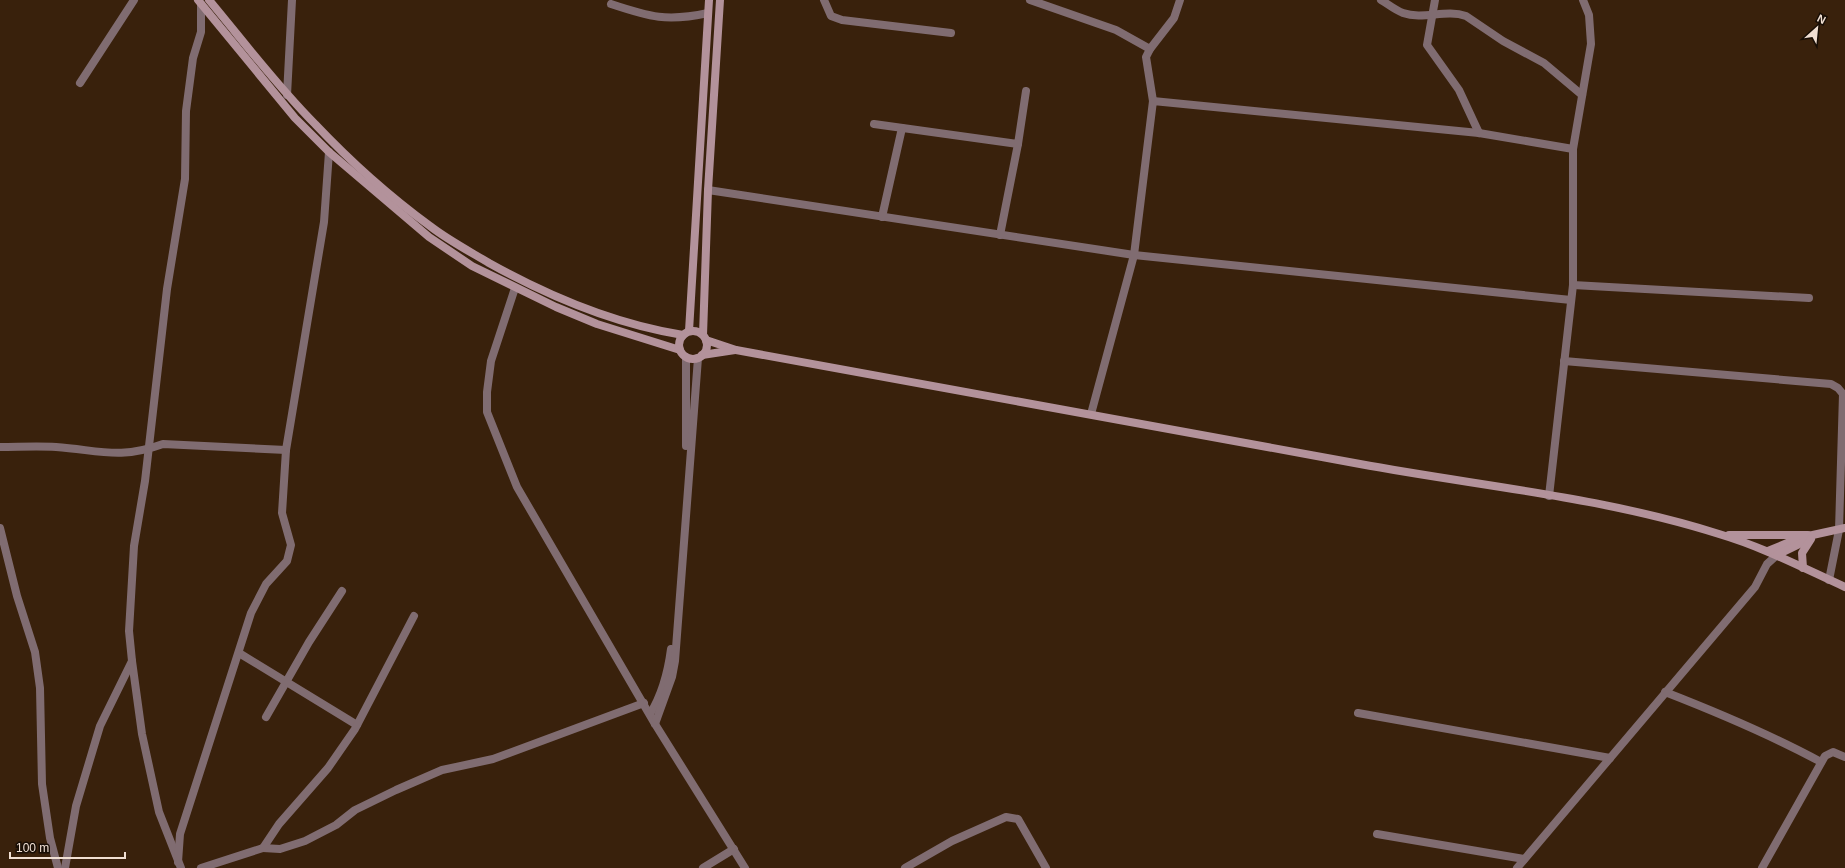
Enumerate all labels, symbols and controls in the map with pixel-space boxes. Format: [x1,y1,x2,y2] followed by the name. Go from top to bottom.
[1797,8,1837,48] north arrow
[1815,12,1828,26] text: N
[10,834,125,860] scale bar
[16,841,49,855] text: 100 m

